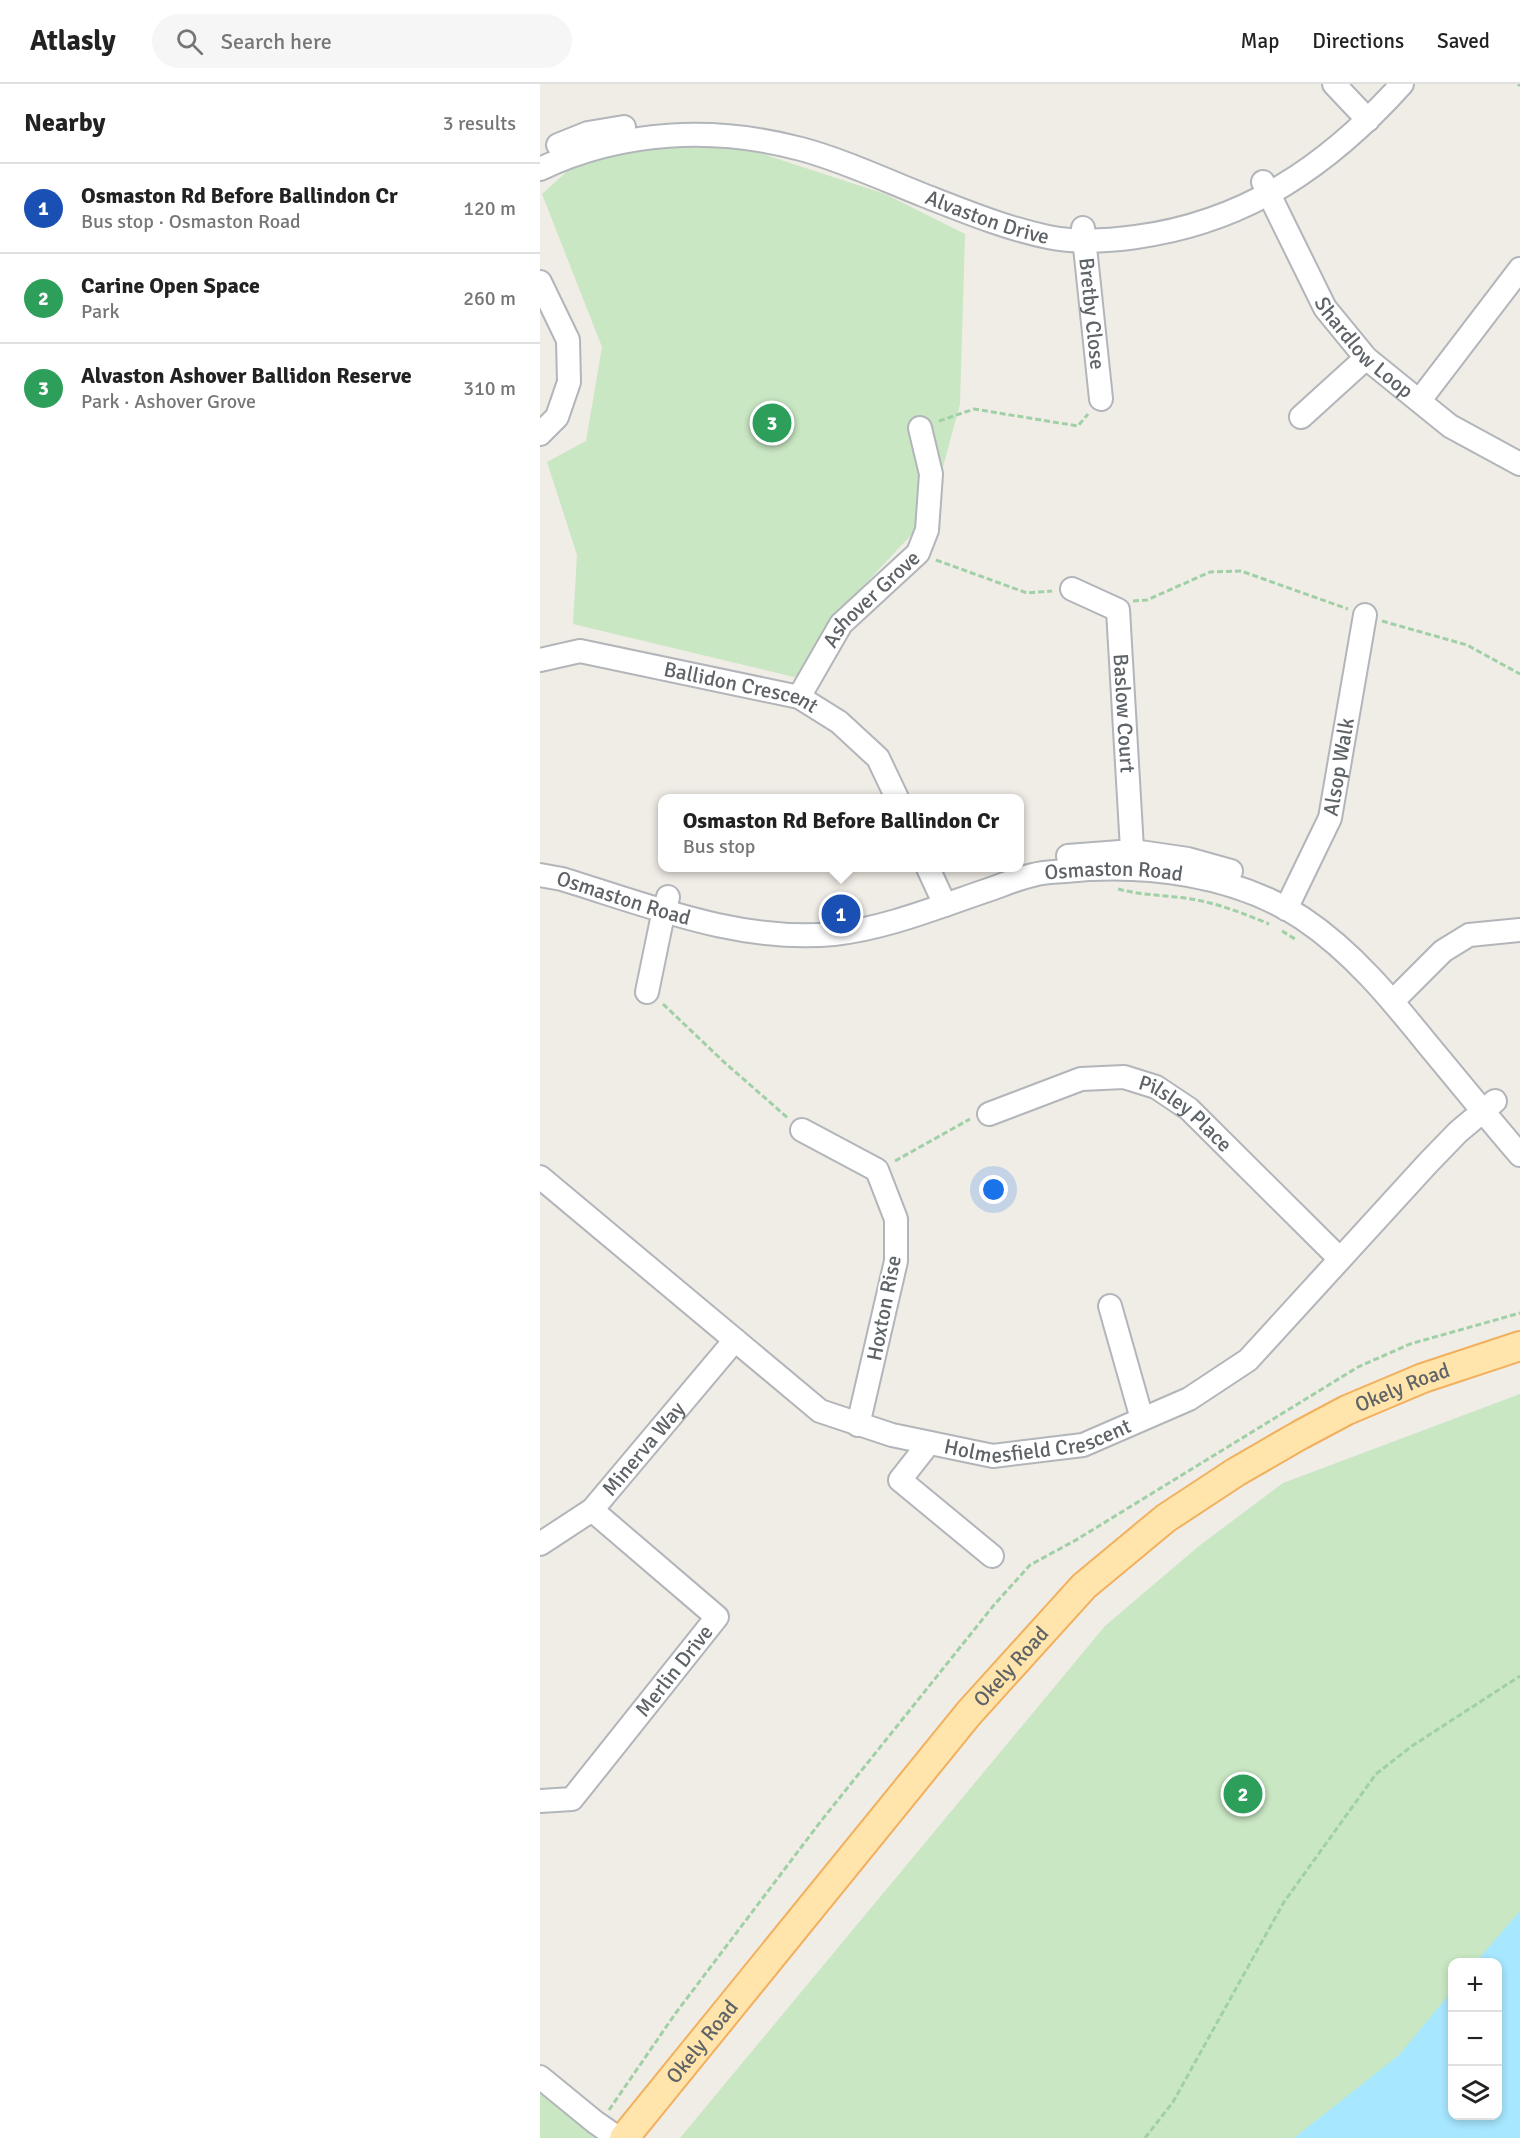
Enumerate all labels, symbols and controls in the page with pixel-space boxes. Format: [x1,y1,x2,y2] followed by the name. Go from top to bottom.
[152,14,572,68] search box
[30,24,116,58] text: Atlasly
[173,25,206,58] icon: search
[221,28,332,55] text: Search here
[1241,28,1279,54] text: Map
[1312,28,1404,54] text: Directions
[1437,28,1490,54] text: Saved
[24,107,105,139] text: Nearby
[443,111,516,136] text: 3 results
[81,182,398,209] text: Osmaston Rd Before Ballindon Cr
[922,184,1052,250] street label: Alvaston Drive
[38,196,49,221] text: 1
[463,196,516,221] text: 120 m
[81,209,301,234] text: Bus stop · Osmaston Road
[1073,256,1111,371] street label: Bretby Close
[81,272,260,299] text: Carine Open Space
[38,286,49,311] text: 2
[463,286,516,311] text: 260 m
[1309,293,1419,404] street label: Shardlow Loop
[81,299,119,324] text: Park
[81,362,412,389] text: Alvaston Ashover Ballidon Reserve
[38,376,49,401] text: 3
[463,376,516,401] text: 310 m
[81,389,256,414] text: Park · Ashover Grove
[752,400,792,446] pin: 3
[817,545,925,652] street label: Ashover Grove
[1108,653,1141,774] street label: Baslow Court
[661,656,823,719] street label: Ballidon Crescent
[1318,715,1360,818] street label: Alsop Walk
[658,794,1024,872] popup
[683,807,999,834] text: Osmaston Rd Before Ballindon Cr
[683,834,755,859] text: Bus stop
[1043,856,1185,887] street label: Osmaston Road
[554,865,693,931] street label: Osmaston Road
[822,892,860,936] pin: 1
[1136,1069,1238,1157] street label: Pilsley Place
[979,1175,1008,1204] your location
[861,1253,907,1363] street label: Hoxton Rise
[1351,1357,1453,1418] street label: Okely Road
[596,1396,691,1501] street label: Minerva Way
[942,1413,1135,1469] street label: Holmesfield Crescent
[630,1620,719,1722] street label: Merlin Drive
[968,1621,1054,1712] street label: Okely Road
[1224,1772,1262,1816] pin: 2
[1448,1958,1502,2120] map controls
[1448,1958,1502,2012] button: +
[661,1995,744,2089] street label: Okely Road
[1448,2012,1502,2066] button: −
[1448,2066,1502,2120] button: layers

